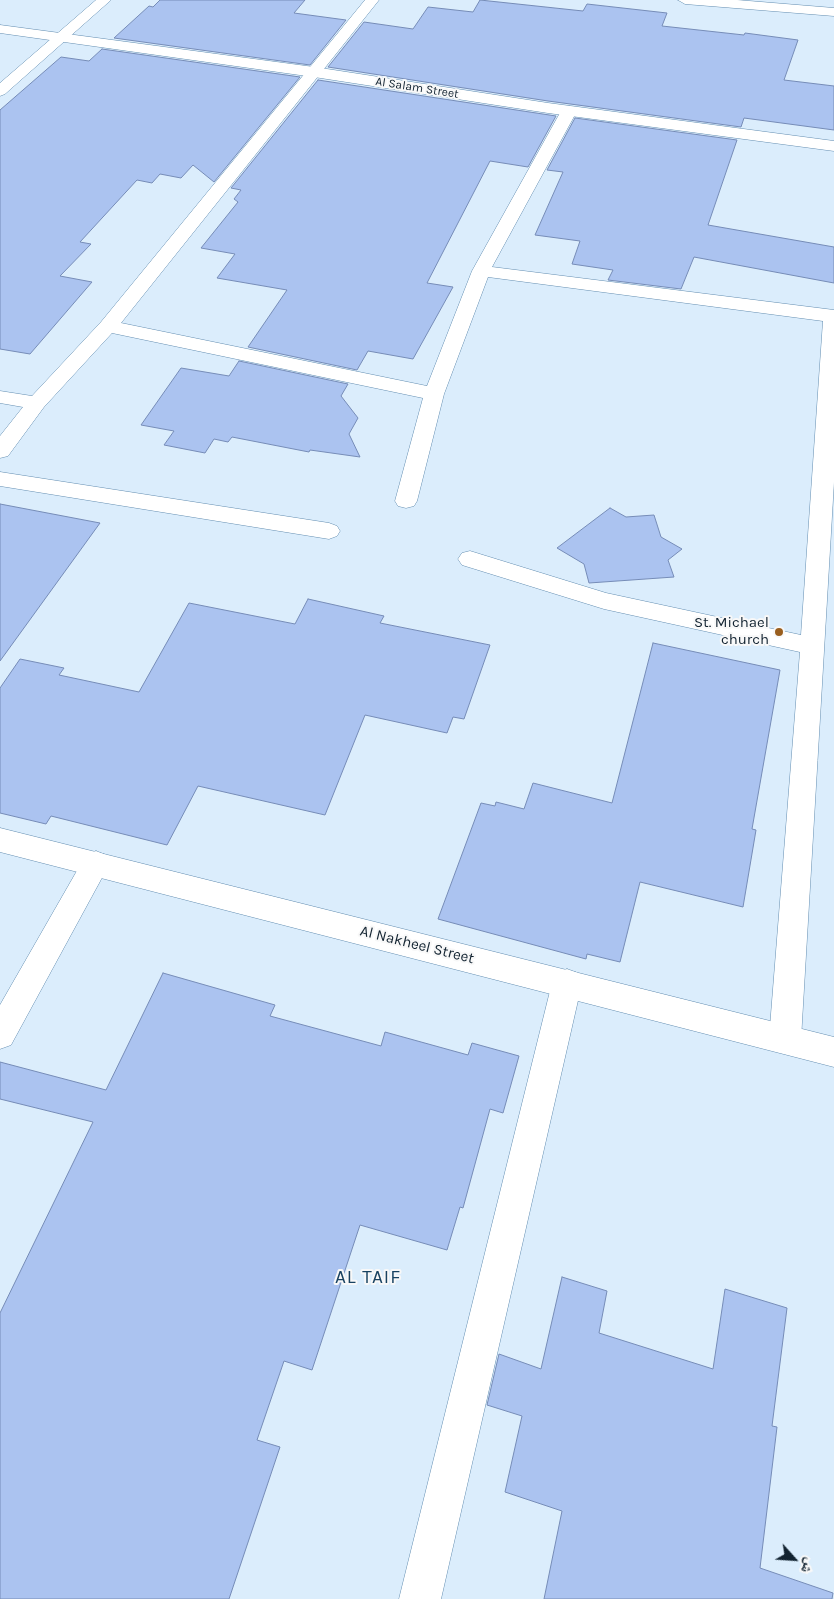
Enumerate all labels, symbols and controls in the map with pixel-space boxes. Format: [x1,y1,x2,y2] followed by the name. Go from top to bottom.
[374,74,460,102] street label: Al Salam Street
[694,614,769,649] place label: St. Michael church
[773,626,785,638] marker: St. Michael church
[358,922,476,968] street label: Al Nakheel Street
[334,1267,402,1289] district label: AL TAIF
[769,1534,819,1584] north arrow
[797,1555,819,1576] text: ش

